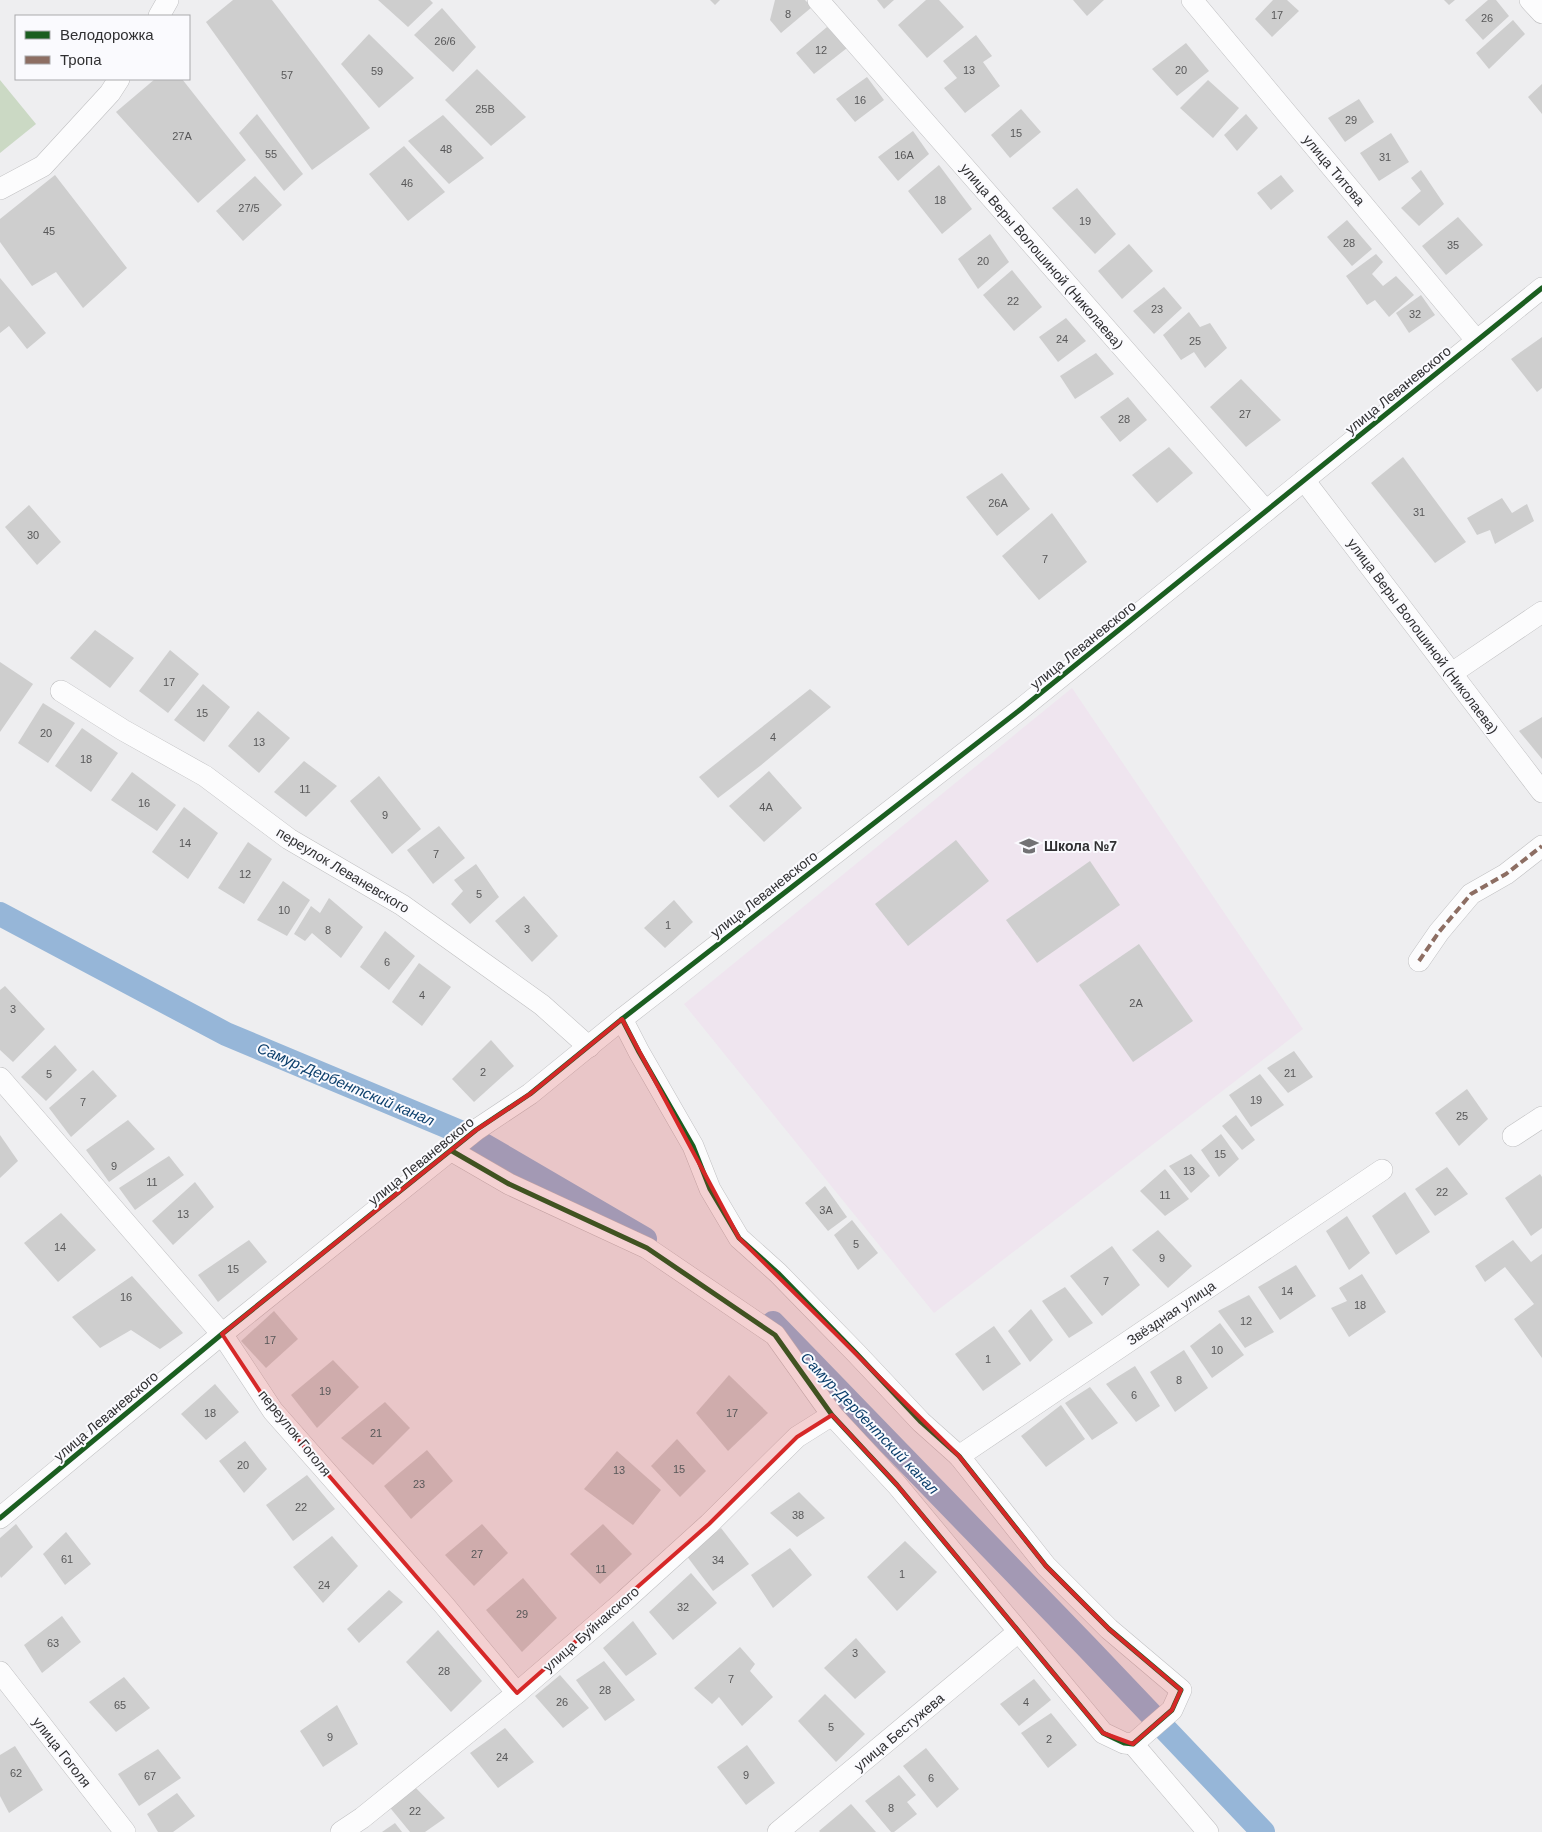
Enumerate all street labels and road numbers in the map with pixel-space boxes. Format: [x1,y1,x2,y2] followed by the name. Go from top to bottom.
[1300,131,1368,209] street label: улица Титова
[957,160,1127,352] street label: улица Веры Волошиной (Николаева)
[1342,342,1454,437] street label: улица Леваневского
[1344,535,1502,737] street label: улица Веры Волошиной (Николаева)
[1027,597,1139,692] street label: улица Леваневского
[274,824,412,916] street label: переулок Леваневского
[708,847,821,941] street label: улица Леваневского
[365,1113,477,1208] street label: улица Леваневского
[1124,1277,1219,1349] street label: Звёздная улица
[51,1368,161,1464] street label: улица Леваневского
[255,1387,335,1479] street label: переулок Гоголя
[540,1583,642,1675] street label: улица Буйнакского
[851,1690,947,1774] street label: улица Бестужева
[30,1714,94,1790] street label: улица Гоголя

